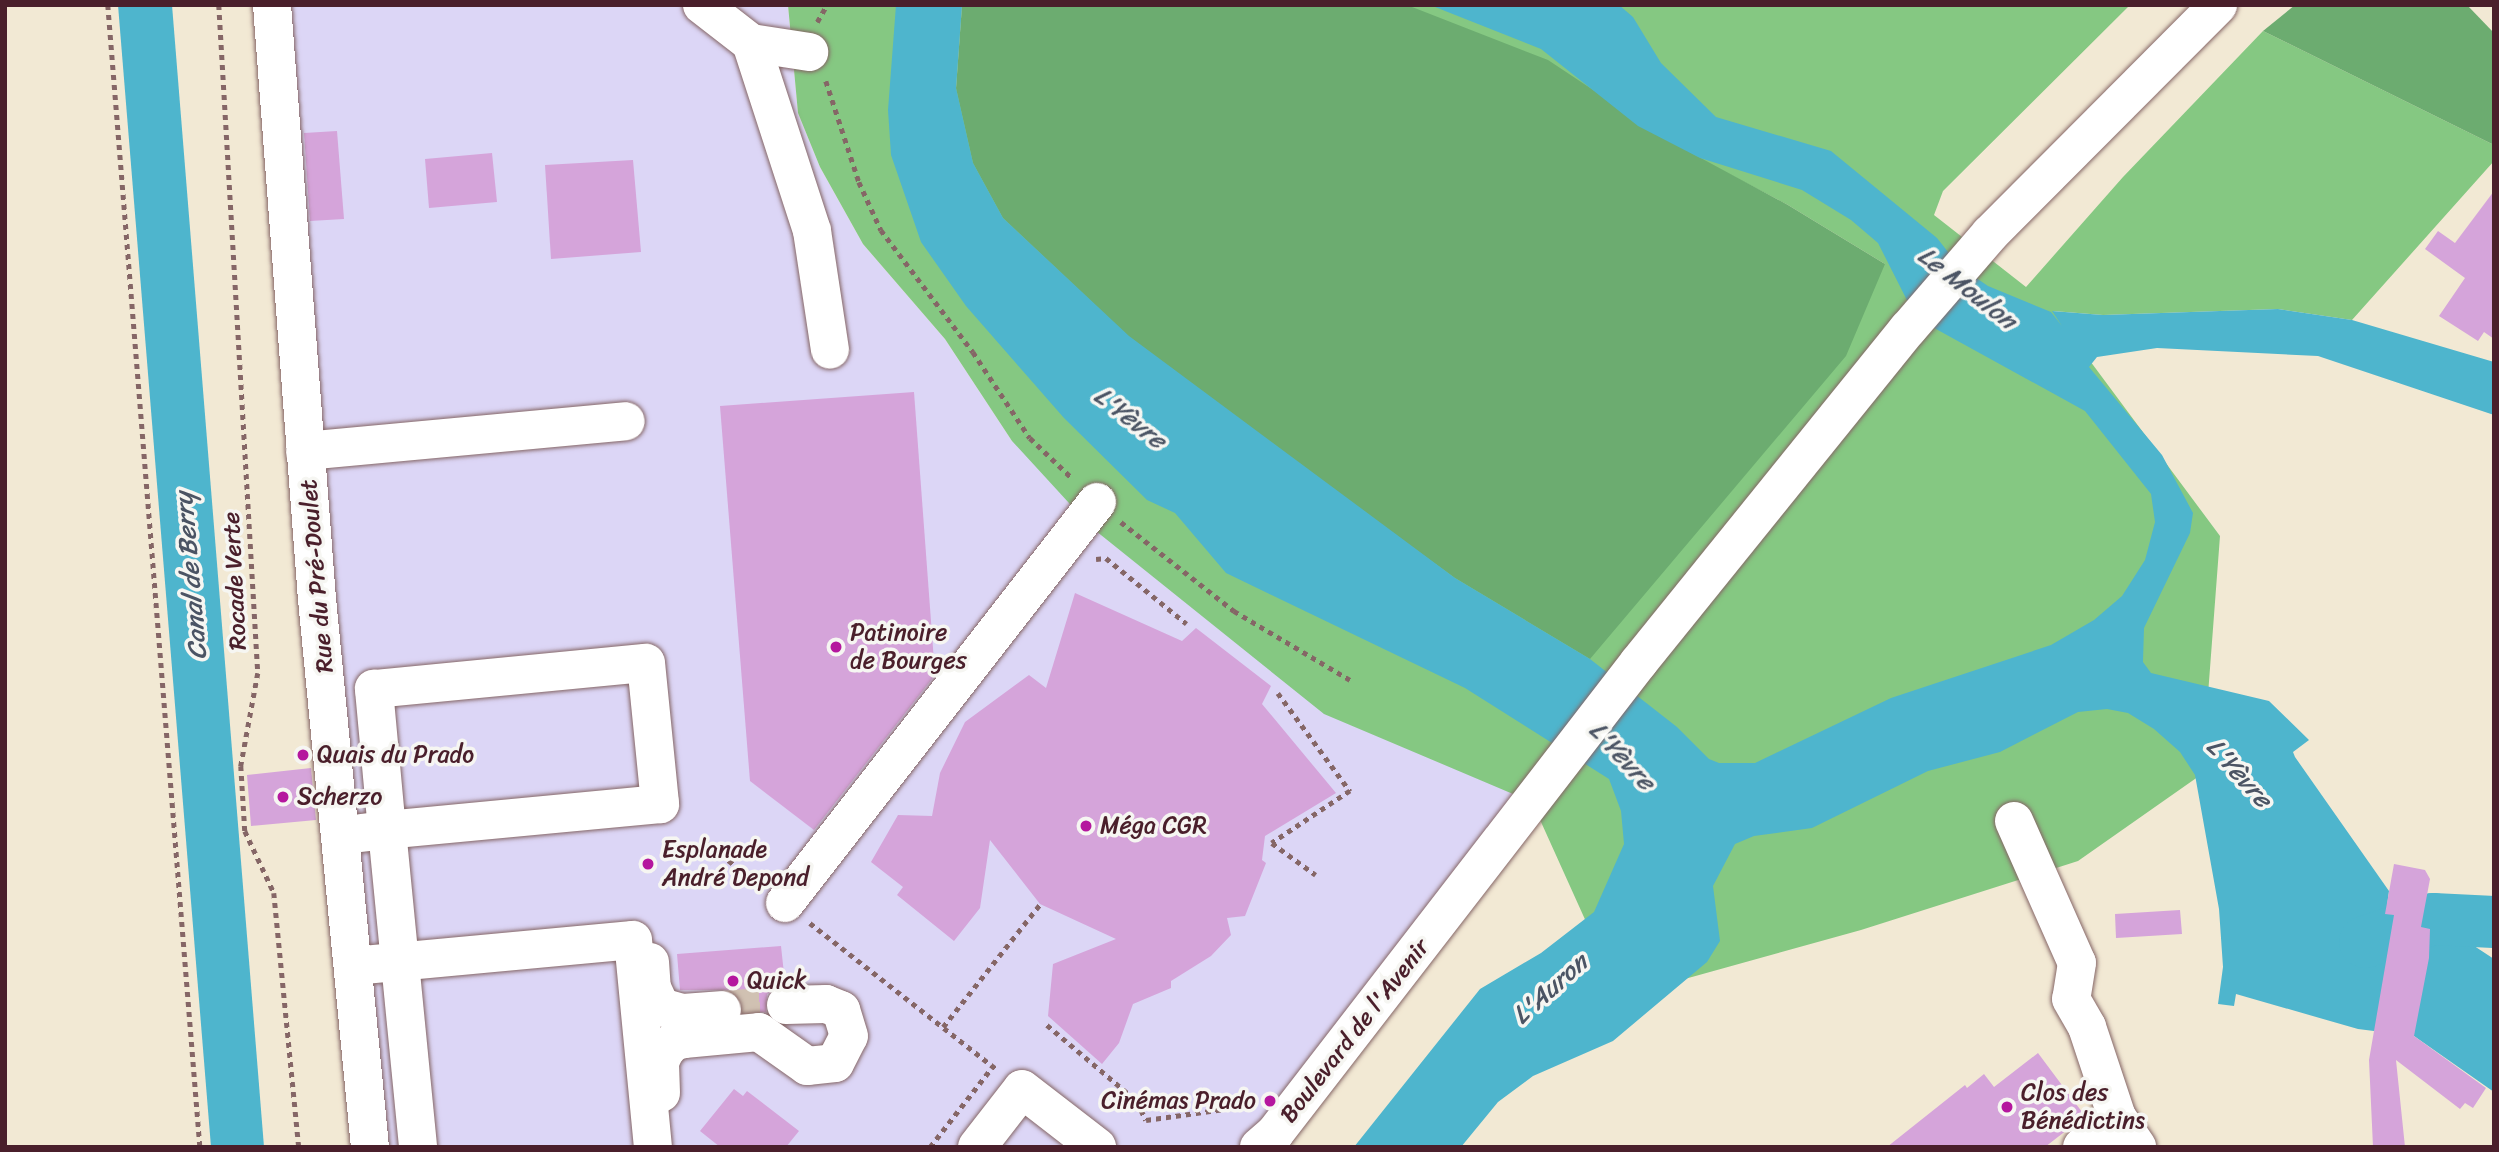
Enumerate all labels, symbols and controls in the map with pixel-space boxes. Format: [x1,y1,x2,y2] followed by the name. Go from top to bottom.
[1912,240,2022,336] water label: Le Moulon
[1088,380,1172,456] water label: L'Yèvre
[294,479,340,673] street label: Rue du Pré-Doulet
[168,491,214,661] water label: Canal de Berry
[217,511,253,651] street label: Rocade Verte
[850,619,965,675] place label: Patinoire de Bourges
[828,639,844,655] marker: Patinoire de Bourges
[1582,715,1662,797] water label: L'Yèvre
[2200,732,2278,814] water label: L'Yèvre
[317,741,474,769] place label: Quais du Prado
[295,747,311,763] marker: Quais du Prado
[297,783,382,811] place label: Scherzo
[275,789,291,805] marker: Scherzo
[1100,812,1207,840] place label: Méga CGR
[1078,818,1094,834] marker: Méga CGR
[662,836,809,892] place label: Esplanade André Depond
[640,856,656,872] marker: Esplanade André Depond
[1274,933,1436,1129] street label: Boulevard de l'Avenir
[1506,947,1594,1031] water label: L'Auron
[747,967,807,995] place label: Quick
[725,973,741,989] marker: Quick
[2021,1079,2145,1135] place label: Clos des Bénédictins
[1101,1087,1256,1115] place label: Cinémas Prado
[1262,1093,1278,1109] marker: Cinémas Prado
[1999,1099,2015,1115] marker: Clos des Bénédictins

